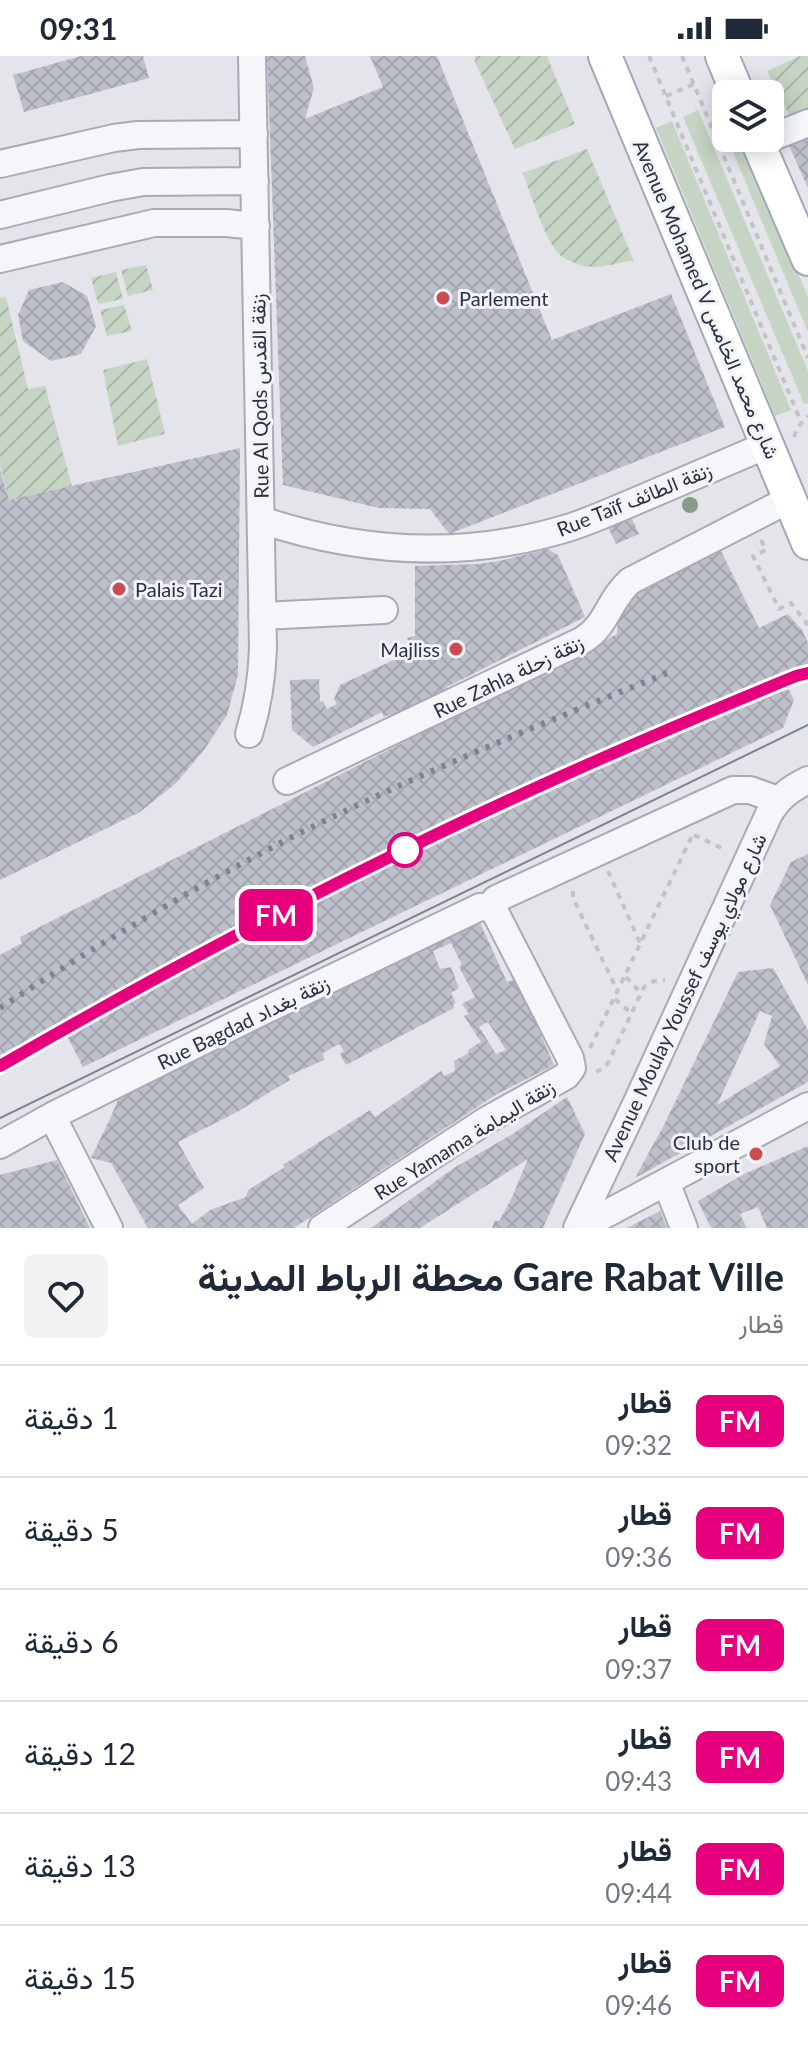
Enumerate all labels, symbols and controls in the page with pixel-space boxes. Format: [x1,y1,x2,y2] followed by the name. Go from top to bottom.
[40,10,117,46] text: 09:31
[712,80,784,152] map controls
[712,80,784,152] button: layers
[626,136,785,463] street label: Avenue Mohamed V شارع محمد الخامس
[459,286,548,310] place label: Parlement
[434,289,452,307] marker: Parlement
[245,293,275,499] street label: Rue Al Qods زنقة القدس
[553,457,716,543] street label: Rue Taïf زنقة الطائف
[135,577,223,601] place label: Palais Tazi
[110,580,128,598] marker: Palais Tazi
[429,629,588,724] street label: Rue Zahla زنقة زحلة
[380,637,440,661] place label: Majliss
[447,640,465,658] marker: Majliss
[597,829,776,1167] street label: Avenue Moulay Youssef شارع مولاي يوسف
[388,833,422,867] unlabelled marker
[240,889,312,941] line badge: FM
[255,898,297,932] text: FM
[153,970,334,1076] street label: Rue Bagdad زنقة بغداد
[369,1074,560,1206] street label: Rue Yamama زنقة اليمامة
[673,1130,740,1177] place label: Club de sport
[747,1145,765,1163] marker: Club de sport
[198,1253,784,1299] text: Gare Rabat Ville محطة الرباط المدينة
[24,1254,108,1338] button: heart
[739,1307,784,1339] text: قطار
[619,1383,672,1419] text: قطار
[24,1399,119,1435] text: 1 دقيقة
[719,1404,761,1438] text: FM
[605,1429,672,1461] text: 09:32
[619,1495,672,1531] text: قطار
[24,1511,119,1547] text: 5 دقيقة
[719,1516,761,1550] text: FM
[605,1541,672,1573] text: 09:36
[619,1607,672,1643] text: قطار
[24,1623,119,1659] text: 6 دقيقة
[719,1628,761,1662] text: FM
[605,1653,672,1685] text: 09:37
[619,1719,672,1755] text: قطار
[24,1735,136,1771] text: 12 دقيقة
[719,1740,761,1774] text: FM
[605,1765,672,1797] text: 09:43
[619,1831,672,1867] text: قطار
[24,1847,136,1883] text: 13 دقيقة
[719,1852,761,1886] text: FM
[605,1877,672,1909] text: 09:44
[619,1943,672,1979] text: قطار
[24,1959,136,1995] text: 15 دقيقة
[719,1964,761,1998] text: FM
[605,1989,672,2021] text: 09:46

